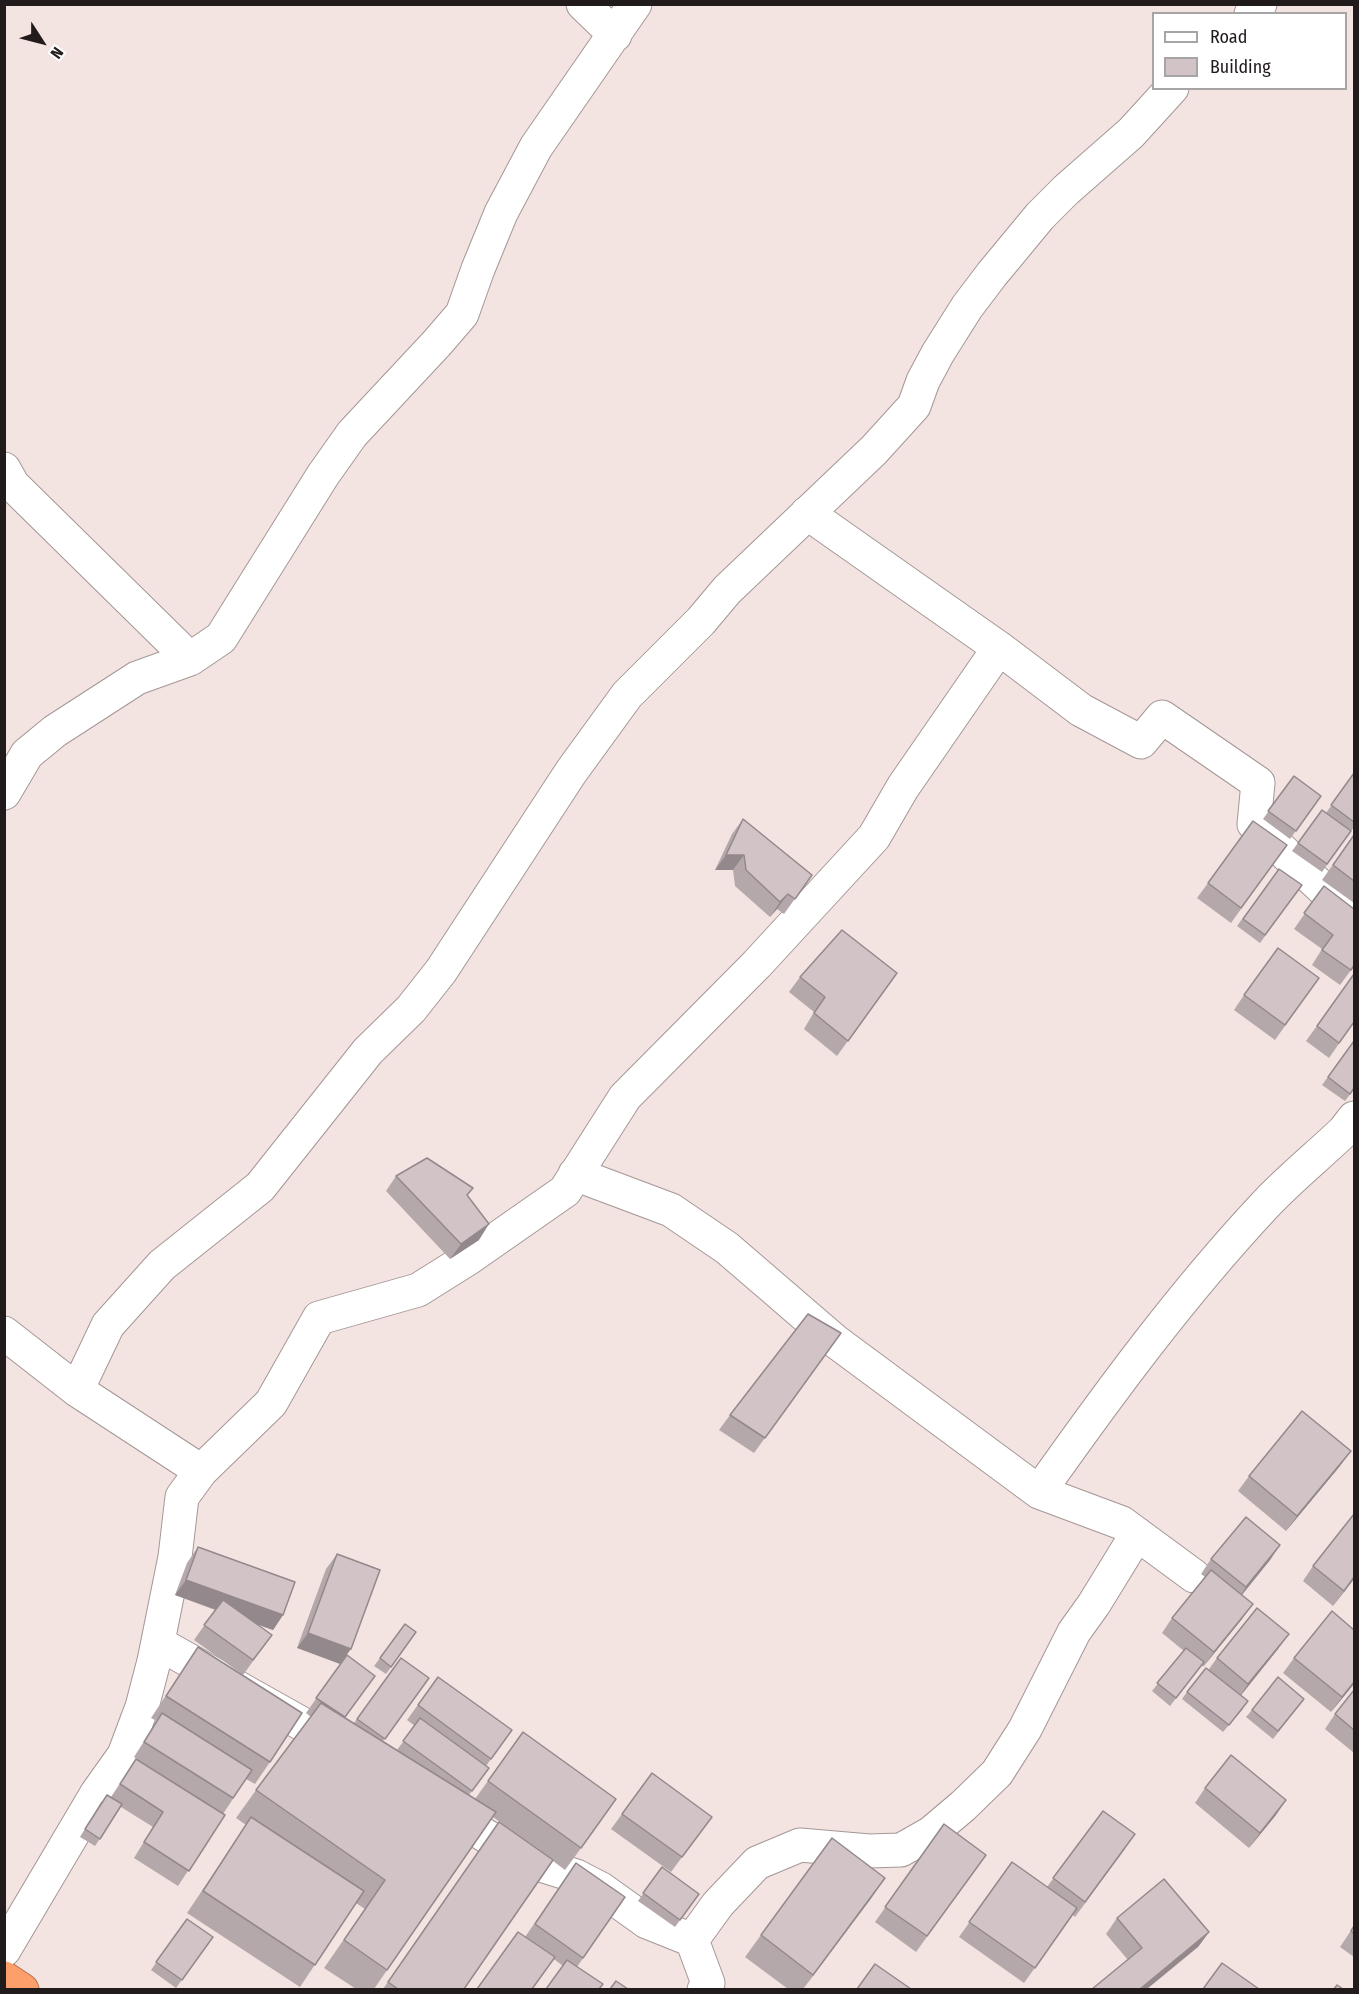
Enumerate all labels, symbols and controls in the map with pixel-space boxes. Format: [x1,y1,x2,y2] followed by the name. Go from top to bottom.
[12,12,72,72] north arrow
[1152,12,1347,90] legend
[1210,26,1247,48] text: Road
[46,43,67,62] text: N
[1210,56,1271,78] text: Building

